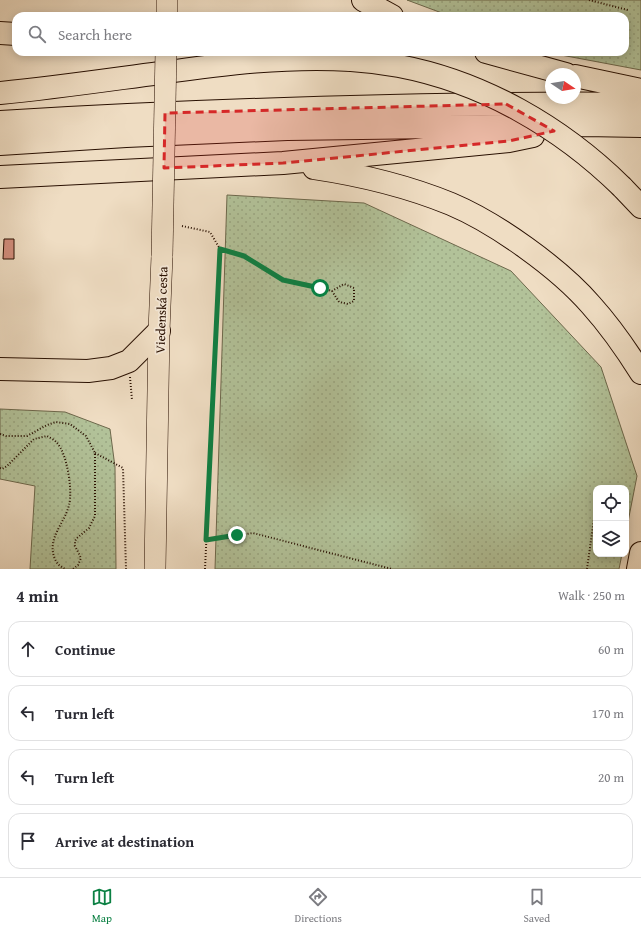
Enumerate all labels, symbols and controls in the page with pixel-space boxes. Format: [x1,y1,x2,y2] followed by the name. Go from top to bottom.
[12,12,629,56] search box
[26,23,48,45] icon: search
[58,24,132,45] text: Search here
[545,68,581,104] north arrow
[150,265,173,354] street label: Viedenská cesta
[311,279,329,297] route start
[593,485,629,557] map controls
[593,485,629,521] button: locate
[593,521,629,557] button: layers
[228,526,246,544] route end
[16,583,58,608] text: 4 min
[558,586,625,605] text: Walk · 250 m
[17,638,39,660] icon: ahead
[55,639,116,660] text: Continue
[598,640,624,659] text: 60 m
[17,702,39,724] icon: left
[55,703,114,724] text: Turn left
[592,704,624,723] text: 170 m
[17,766,39,788] icon: left
[55,767,114,788] text: Turn left
[598,768,624,787] text: 20 m
[17,830,39,852] icon: arrive
[55,831,194,852] text: Arrive at destination
[91,886,113,926] tab: Map
[295,886,342,926] tab: Directions
[523,886,550,926] tab: Saved

